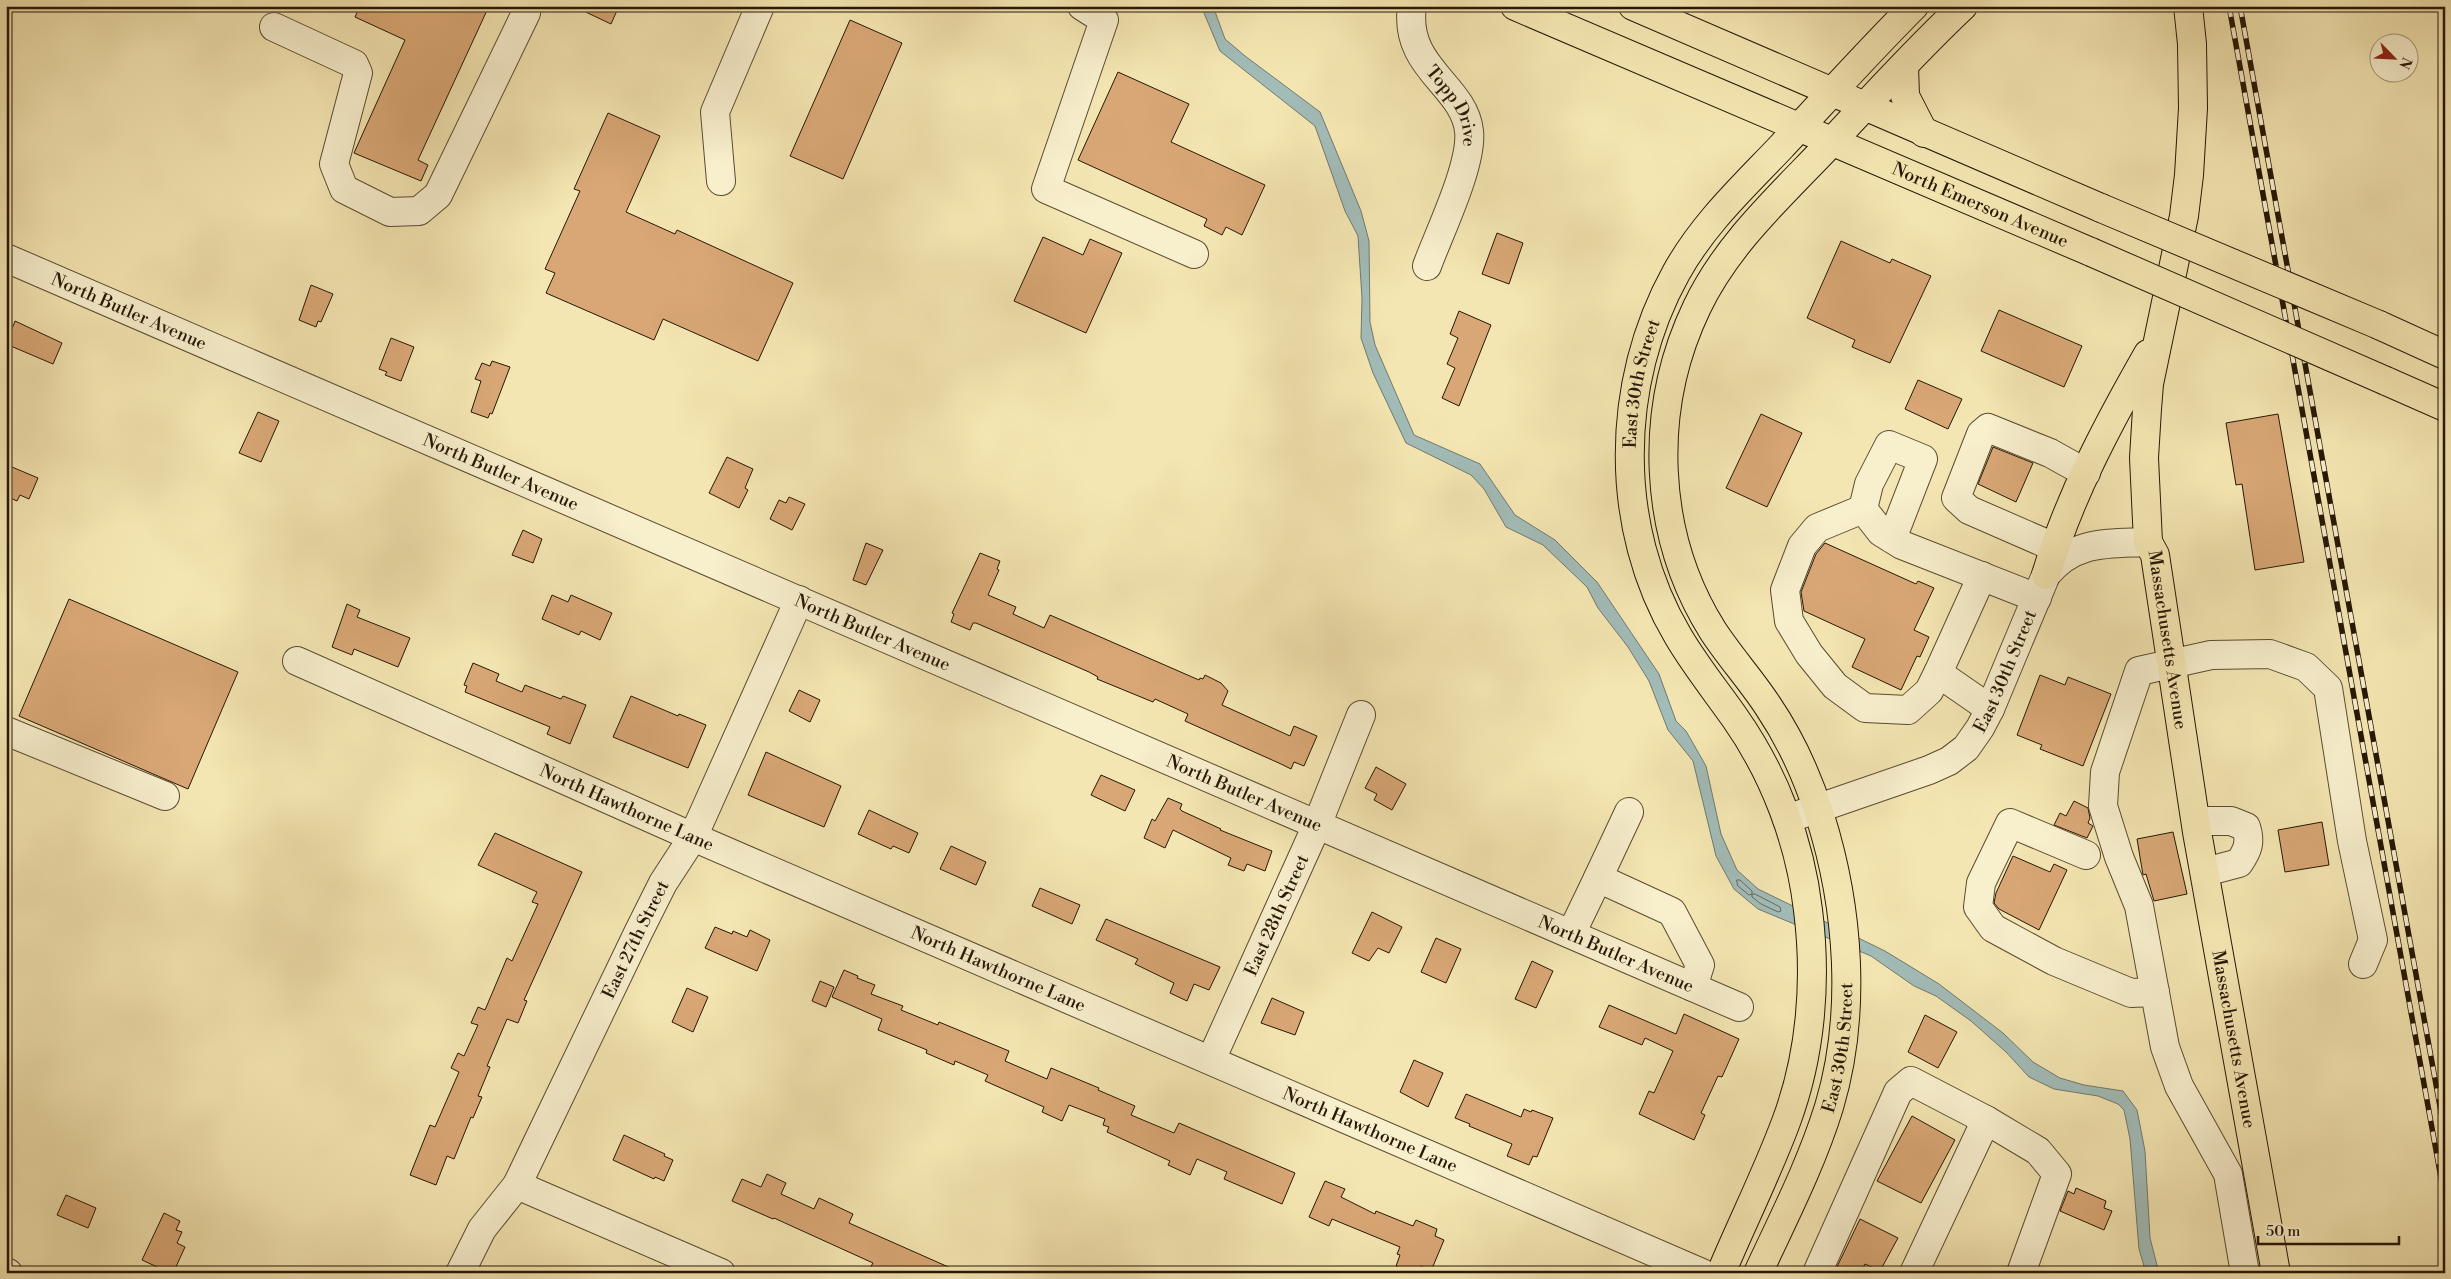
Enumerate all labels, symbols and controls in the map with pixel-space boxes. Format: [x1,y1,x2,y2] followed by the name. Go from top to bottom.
[2368,32,2418,82] north arrow
[2394,54,2415,72] text: N
[1420,61,1481,148] street label: Topp Drive
[1888,157,2072,253] street label: North Emerson Avenue
[47,268,210,355] street label: North Butler Avenue
[1619,315,1666,449] street label: East 30th Street
[419,429,582,516] street label: North Butler Avenue
[2142,549,2192,731] street label: Massachusetts Avenue
[791,589,954,677] street label: North Butler Avenue
[1969,606,2042,737] street label: East 30th Street
[1163,750,1326,837] street label: North Butler Avenue
[536,759,717,857] street label: North Hawthorne Lane
[1239,850,1314,980] street label: East 28th Street
[597,876,675,1003] street label: East 27th Street
[1534,911,1697,998] street label: North Butler Avenue
[907,921,1089,1017] street label: North Hawthorne Lane
[2206,948,2261,1130] street label: Massachusetts Avenue
[1817,982,1858,1116] street label: East 30th Street
[1279,1082,1461,1178] street label: North Hawthorne Lane
[2258,1214,2400,1246] scale bar
[2266,1222,2300,1241] text: 50 m

